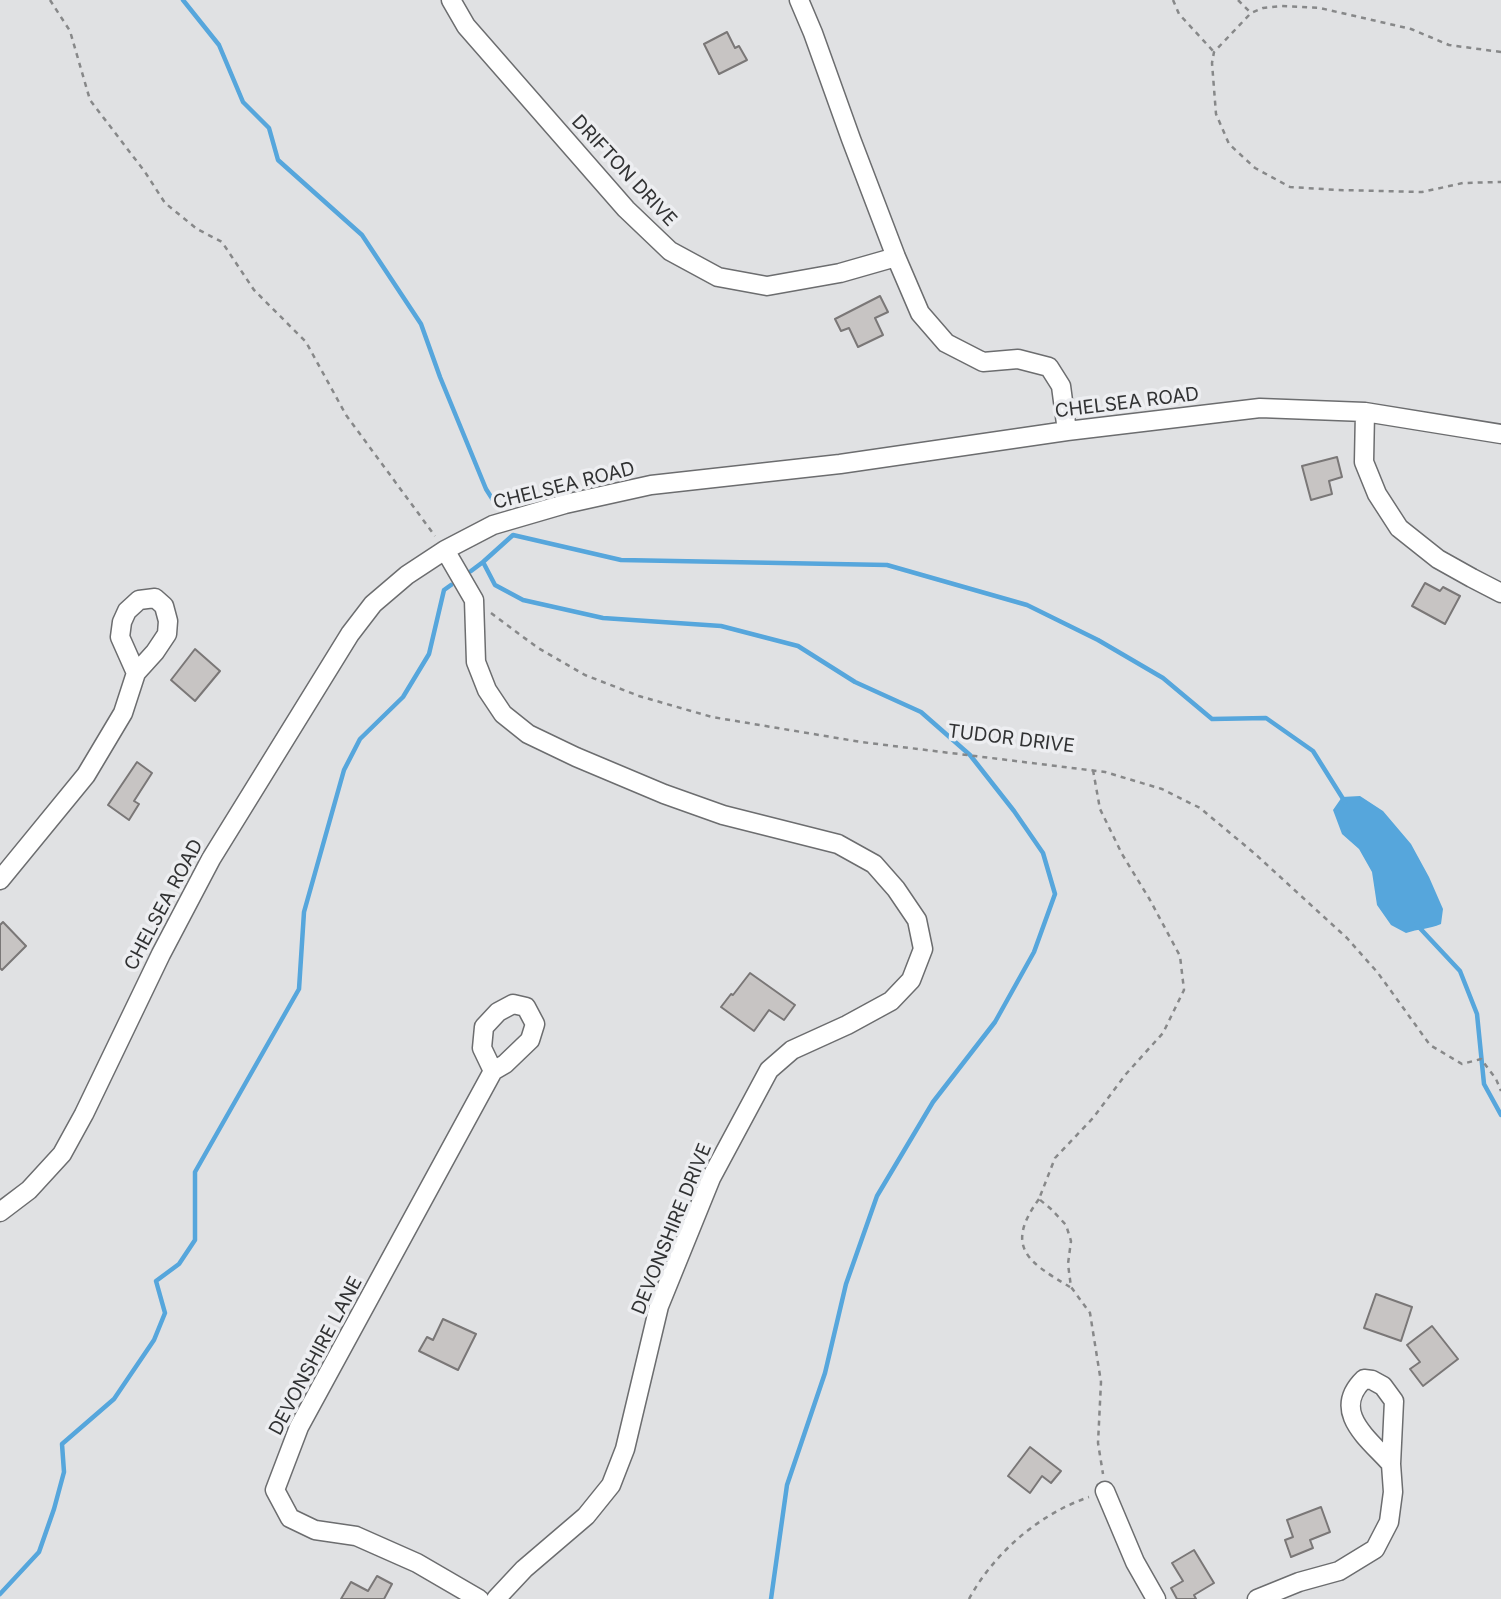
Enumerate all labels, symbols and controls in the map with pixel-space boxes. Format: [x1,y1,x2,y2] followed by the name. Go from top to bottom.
[567,111,681,231] street label: DRIFTON DRIVE
[1054,383,1200,423] street label: CHELSEA ROAD
[491,457,637,515] street label: CHELSEA ROAD
[946,720,1076,758] street label: TUDOR DRIVE
[120,836,208,974] street label: CHELSEA ROAD
[627,1140,717,1318] street label: DEVONSHIRE DRIVE
[265,1273,367,1439] street label: DEVONSHIRE LANE

